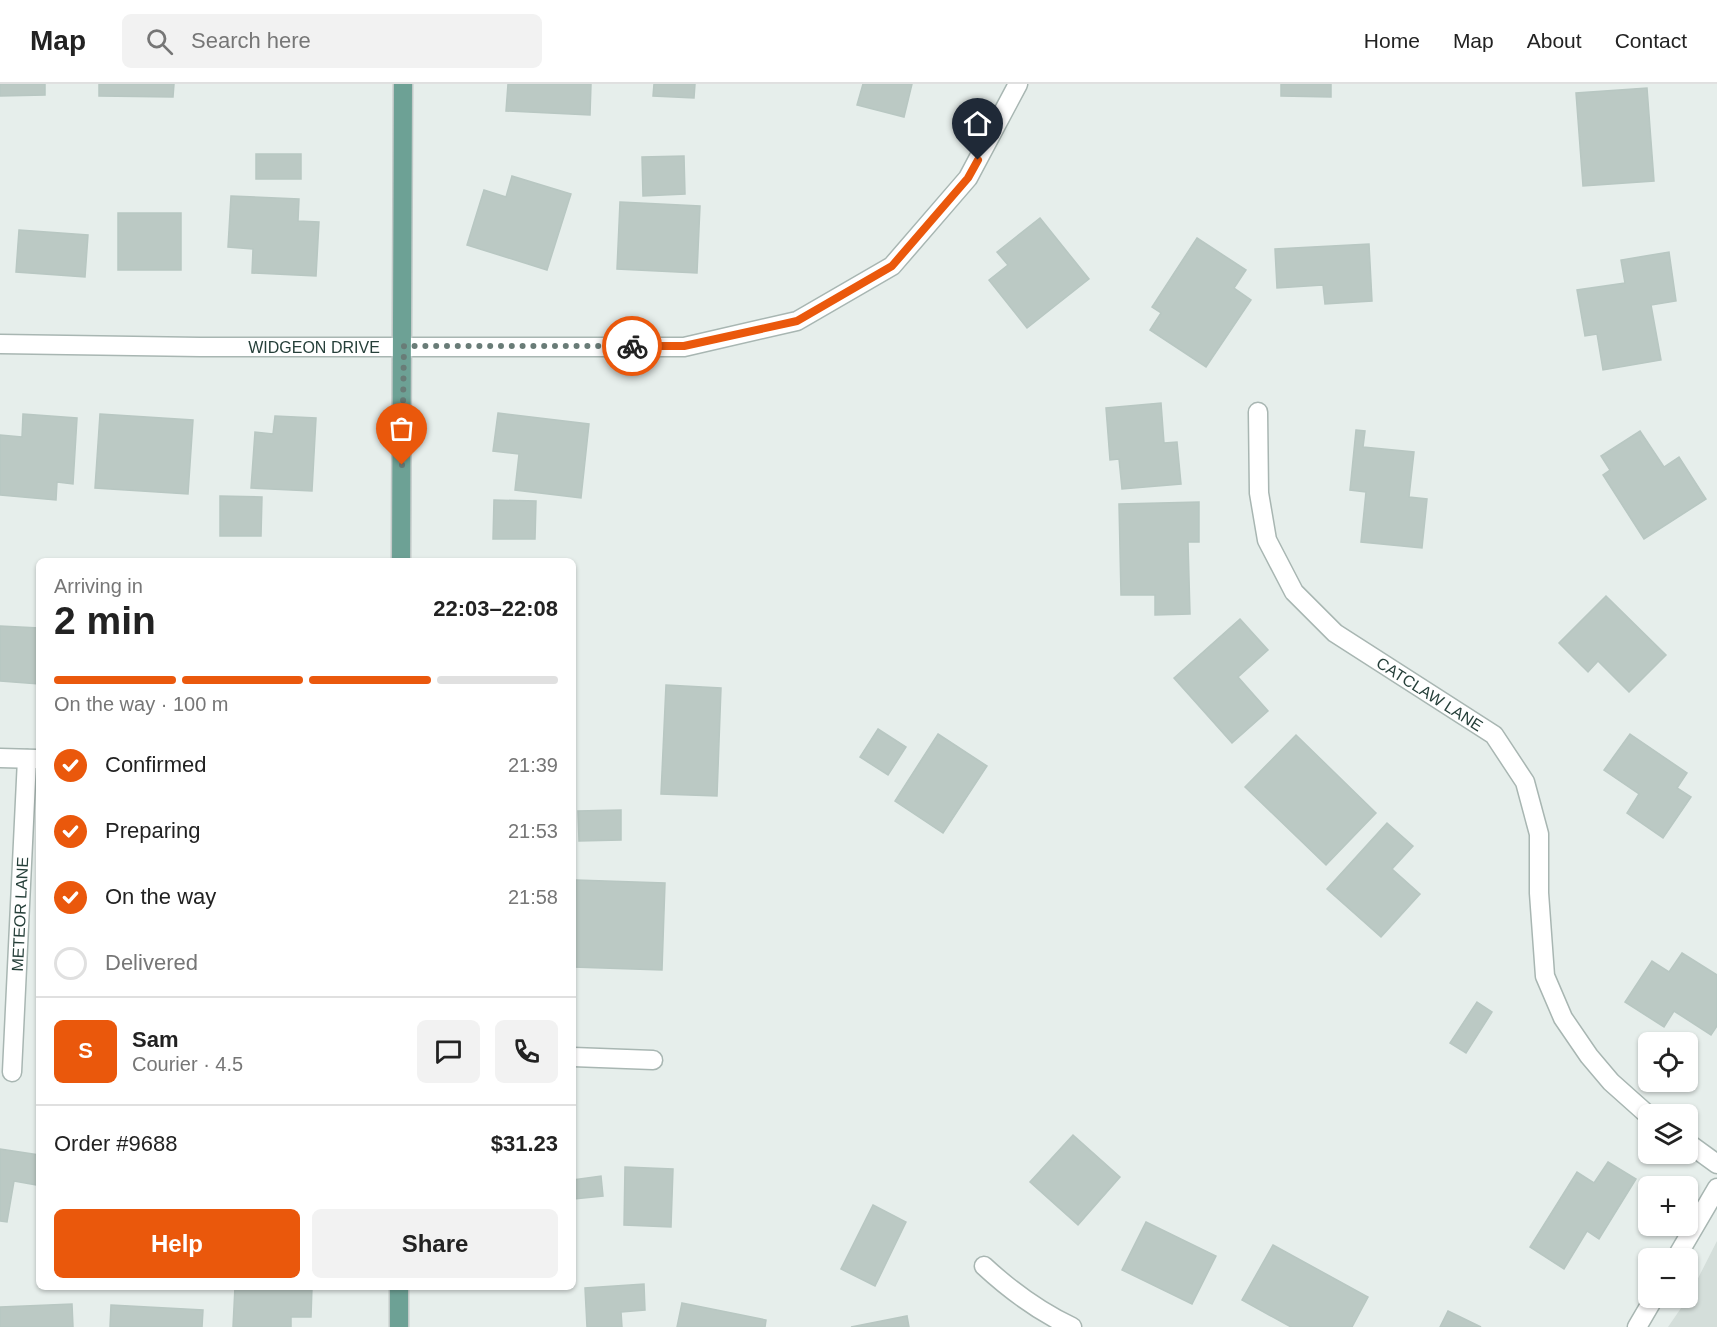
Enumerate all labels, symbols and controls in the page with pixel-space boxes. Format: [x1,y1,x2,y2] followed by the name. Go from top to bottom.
[122,14,542,68] search box
[30,25,86,56] text: Map
[143,25,176,58] icon: search
[191,28,311,53] text: Search here
[1364,29,1420,52] text: Home
[1453,29,1494,52] text: Map
[1527,29,1582,52] text: About
[1615,29,1687,52] text: Contact
[952,98,1003,160] pin
[961,107,994,140] icon: home
[602,316,662,376] courier
[616,330,649,363] icon: bike
[248,339,380,356] street label: WIDGEON DRIVE
[376,403,427,465] pin
[385,412,418,445] icon: bag
[54,575,143,597] text: Arriving in
[433,596,558,621] text: 22:03–22:08
[54,599,156,642] text: 2 min
[1374,654,1486,734] street label: CATCLAW LANE
[54,693,229,715] text: On the way · 100 m
[54,749,87,782] icon: check
[105,752,206,777] text: Confirmed
[508,754,558,776] text: 21:39
[54,815,87,848] icon: check
[105,818,200,843] text: Preparing
[508,820,558,842] text: 21:53
[8,856,31,972] street label: METEOR LANE
[54,881,87,914] icon: check
[105,884,216,909] text: On the way
[508,886,558,908] text: 21:58
[105,950,198,975] text: Delivered
[417,1020,480,1083] button: chat
[495,1020,558,1083] button: phone
[132,1027,178,1052] text: Sam
[1638,1032,1698,1308] map controls
[1638,1032,1698,1092] button: locate
[78,1038,93,1063] text: S
[132,1053,243,1075] text: Courier · 4.5
[1638,1104,1698,1164] button: layers
[54,1131,178,1156] text: Order #9688
[491,1131,558,1156] text: $31.23
[1638,1176,1698,1236] button: +
[54,1209,300,1278] button: Help
[312,1209,558,1278] button: Share
[1638,1248,1698,1308] button: −

